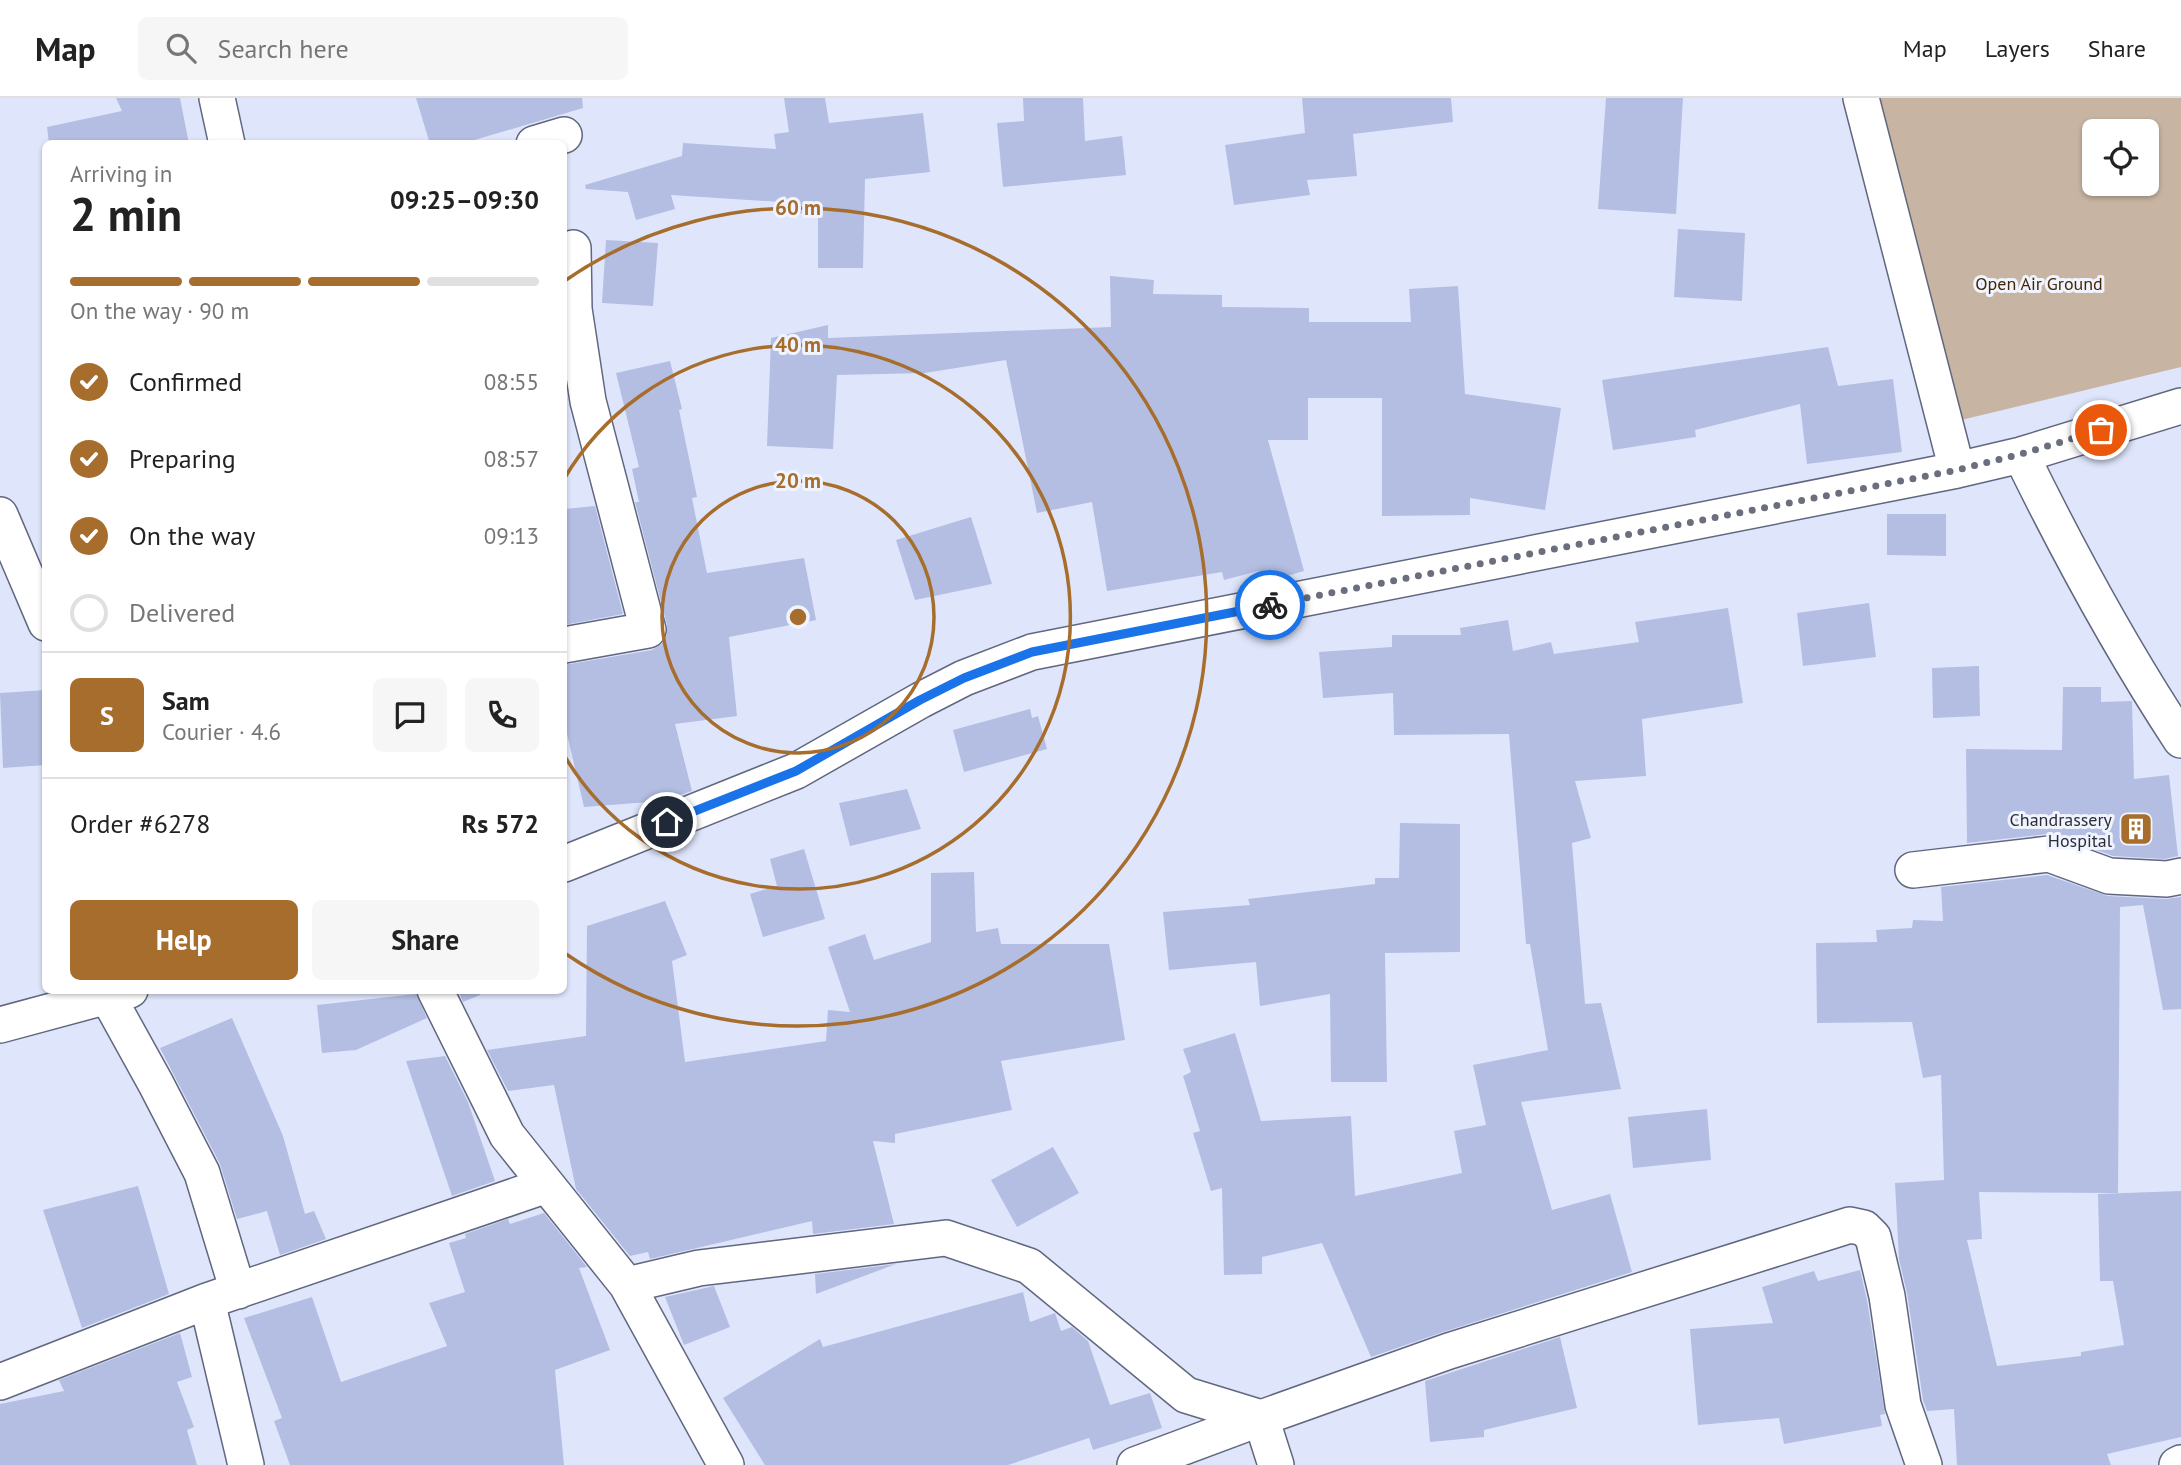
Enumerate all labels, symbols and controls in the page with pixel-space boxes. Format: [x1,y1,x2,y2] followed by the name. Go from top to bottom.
[138,17,628,80] search box
[35,27,96,70] text: Map
[162,29,200,67] icon: search
[218,32,349,65] text: Search here
[1903,33,1947,64] text: Map
[1985,33,2050,64] text: Layers
[2088,33,2146,64] text: Share
[2082,119,2159,196] map controls
[2082,119,2159,196] button: locate
[70,159,172,188] text: Arriving in
[390,183,539,216] text: 09:25–09:30
[70,184,182,244] text: 2 min
[775,194,821,221] text: 60 m
[1975,272,2103,295] park label: Open Air Ground
[70,296,249,325] text: On the way · 90 m
[775,331,821,358] text: 40 m
[70,363,108,401] icon: check
[129,365,242,398] text: Confirmed
[484,367,539,396] text: 08:55
[2071,400,2131,460] pin
[2082,411,2120,449] icon: bag
[70,440,108,478] icon: check
[129,442,236,475] text: Preparing
[484,444,539,473] text: 08:57
[775,467,821,494] text: 20 m
[70,517,108,555] icon: check
[129,519,255,552] text: On the way
[484,521,539,550] text: 09:13
[1235,570,1305,640] courier
[1251,586,1289,624] icon: bike
[129,596,235,629] text: Delivered
[786,605,810,629] centre of rings
[373,678,447,752] button: chat
[465,678,539,752] button: phone
[162,684,210,717] text: Sam
[100,699,114,732] text: S
[162,717,281,746] text: Courier · 4.6
[637,792,697,852] pin
[648,803,686,841] icon: home
[70,807,210,840] text: Order #6278
[462,807,539,840] text: Rs 572
[2010,808,2113,852] place label: Chandrassery Hospital
[2117,810,2155,848] building icon: Chandrassery Hospital
[70,900,298,980] button: Help
[312,900,539,980] button: Share

